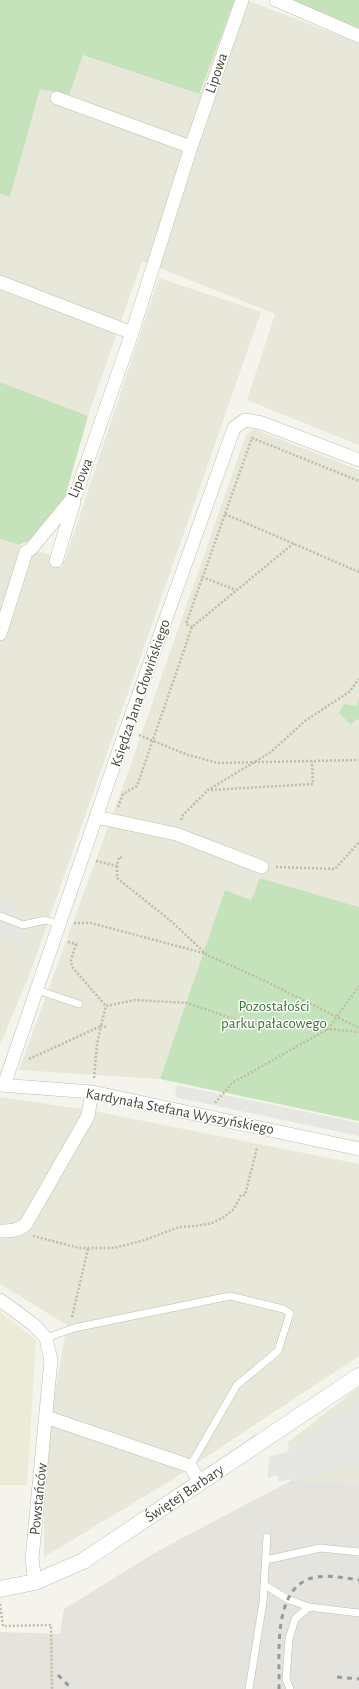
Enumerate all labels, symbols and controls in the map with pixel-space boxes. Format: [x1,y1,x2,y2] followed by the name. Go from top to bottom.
[203,51,230,95] street label: Lipowa
[65,456,95,500] street label: Lipowa
[108,617,173,769] street label: Księdza Jana Głowińskiego
[221,999,327,1031] park label: Pozostałości parku pałacowego
[84,1086,275,1137] street label: Kardynała Stefana Wyszyńskiego
[27,1462,50,1536] street label: Powstańców
[141,1462,227,1525] street label: Świętej Barbary

